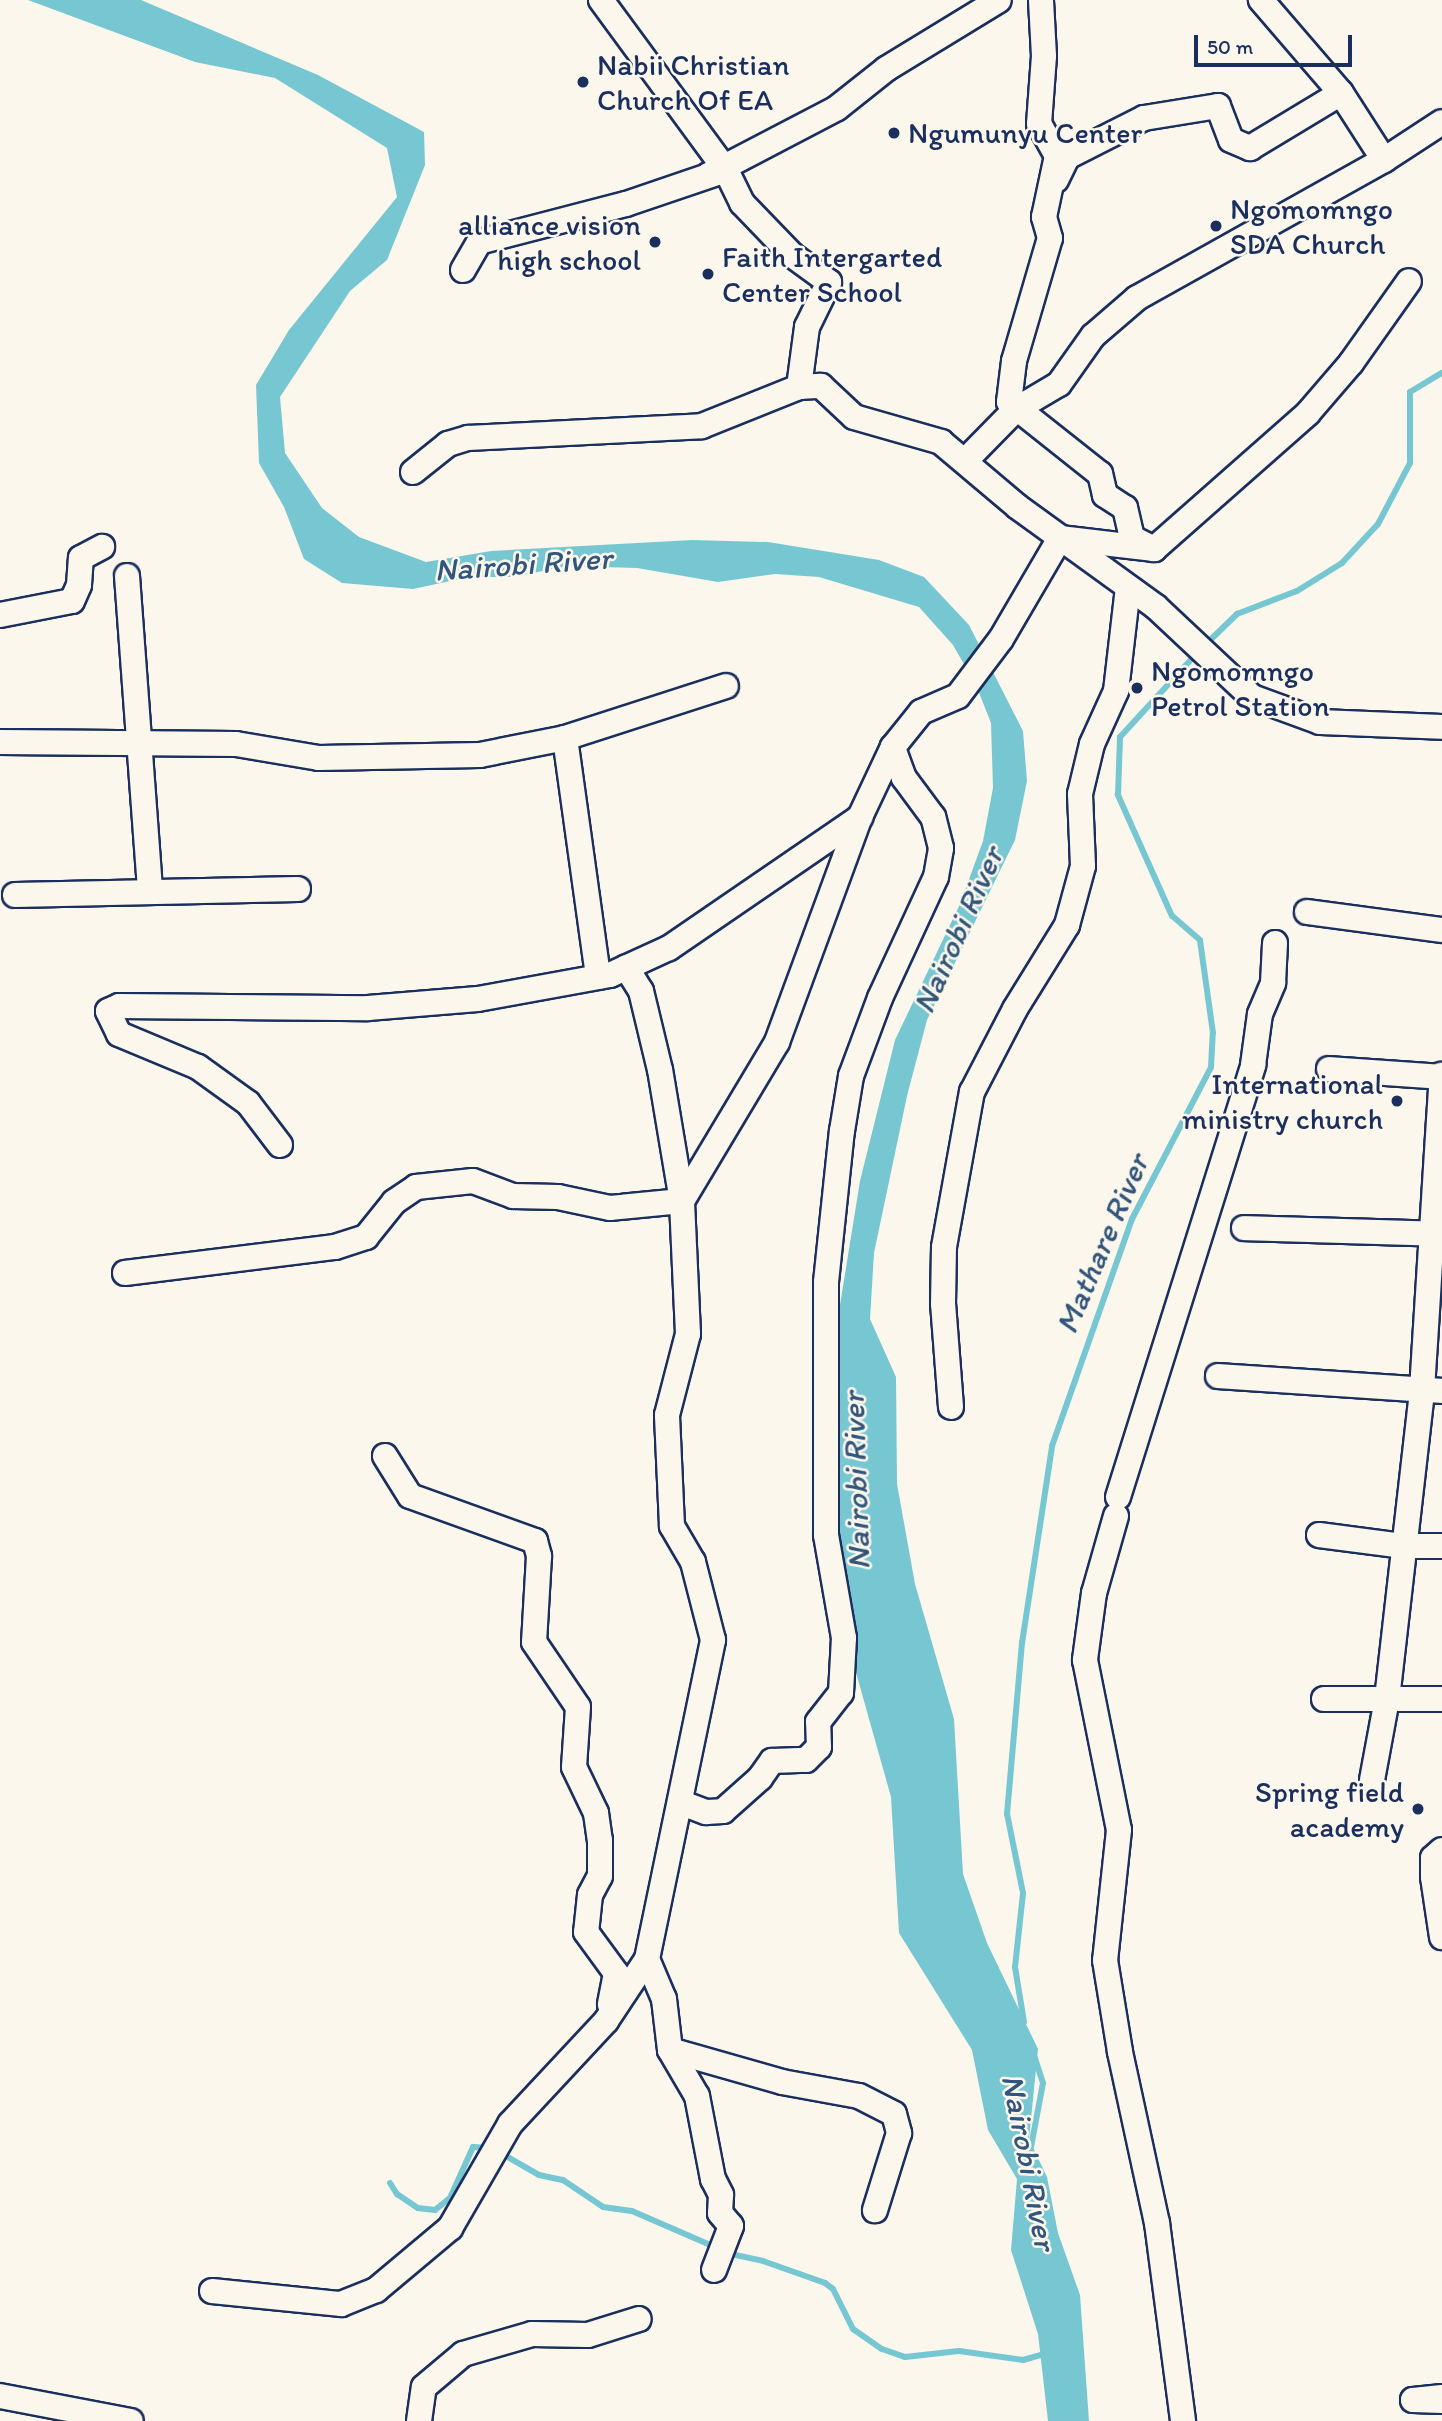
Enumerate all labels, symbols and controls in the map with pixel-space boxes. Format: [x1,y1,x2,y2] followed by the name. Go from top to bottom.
[1197,21,1354,65] scale bar
[1207,34,1253,59] text: 50 m
[597,47,789,118] place label: Nabii Christian Church Of EA
[575,74,591,90] marker: Nabii Christian Church Of EA
[908,115,1143,151] place label: Ngumunyu Center
[886,125,902,141] marker: Ngumunyu Center
[1230,191,1393,262] place label: Ngomomngo SDA Church
[458,207,641,278] place label: alliance vision high school
[1208,218,1224,234] marker: Ngomomngo SDA Church
[647,234,663,250] marker: alliance vision high school
[722,239,942,310] place label: Faith Intergarted Center School
[700,266,716,282] marker: Faith Intergarted Center School
[433,539,613,589] water label: Nairobi River
[1151,653,1330,724] place label: Ngomomngo Petrol Station
[1129,680,1145,696] marker: Ngomomngo Petrol Station
[904,841,1012,1019] water label: Nairobi River
[1182,1066,1383,1136] place label: International ministry church
[1389,1093,1405,1109] marker: International ministry church
[1047,1149,1157,1339] water label: Mathare River
[834,1392,878,1570] water label: Nairobi River
[1255,1774,1404,1844] place label: Spring field academy
[1410,1801,1426,1817] marker: Spring field academy
[993,2071,1065,2253] water label: Nairobi River

